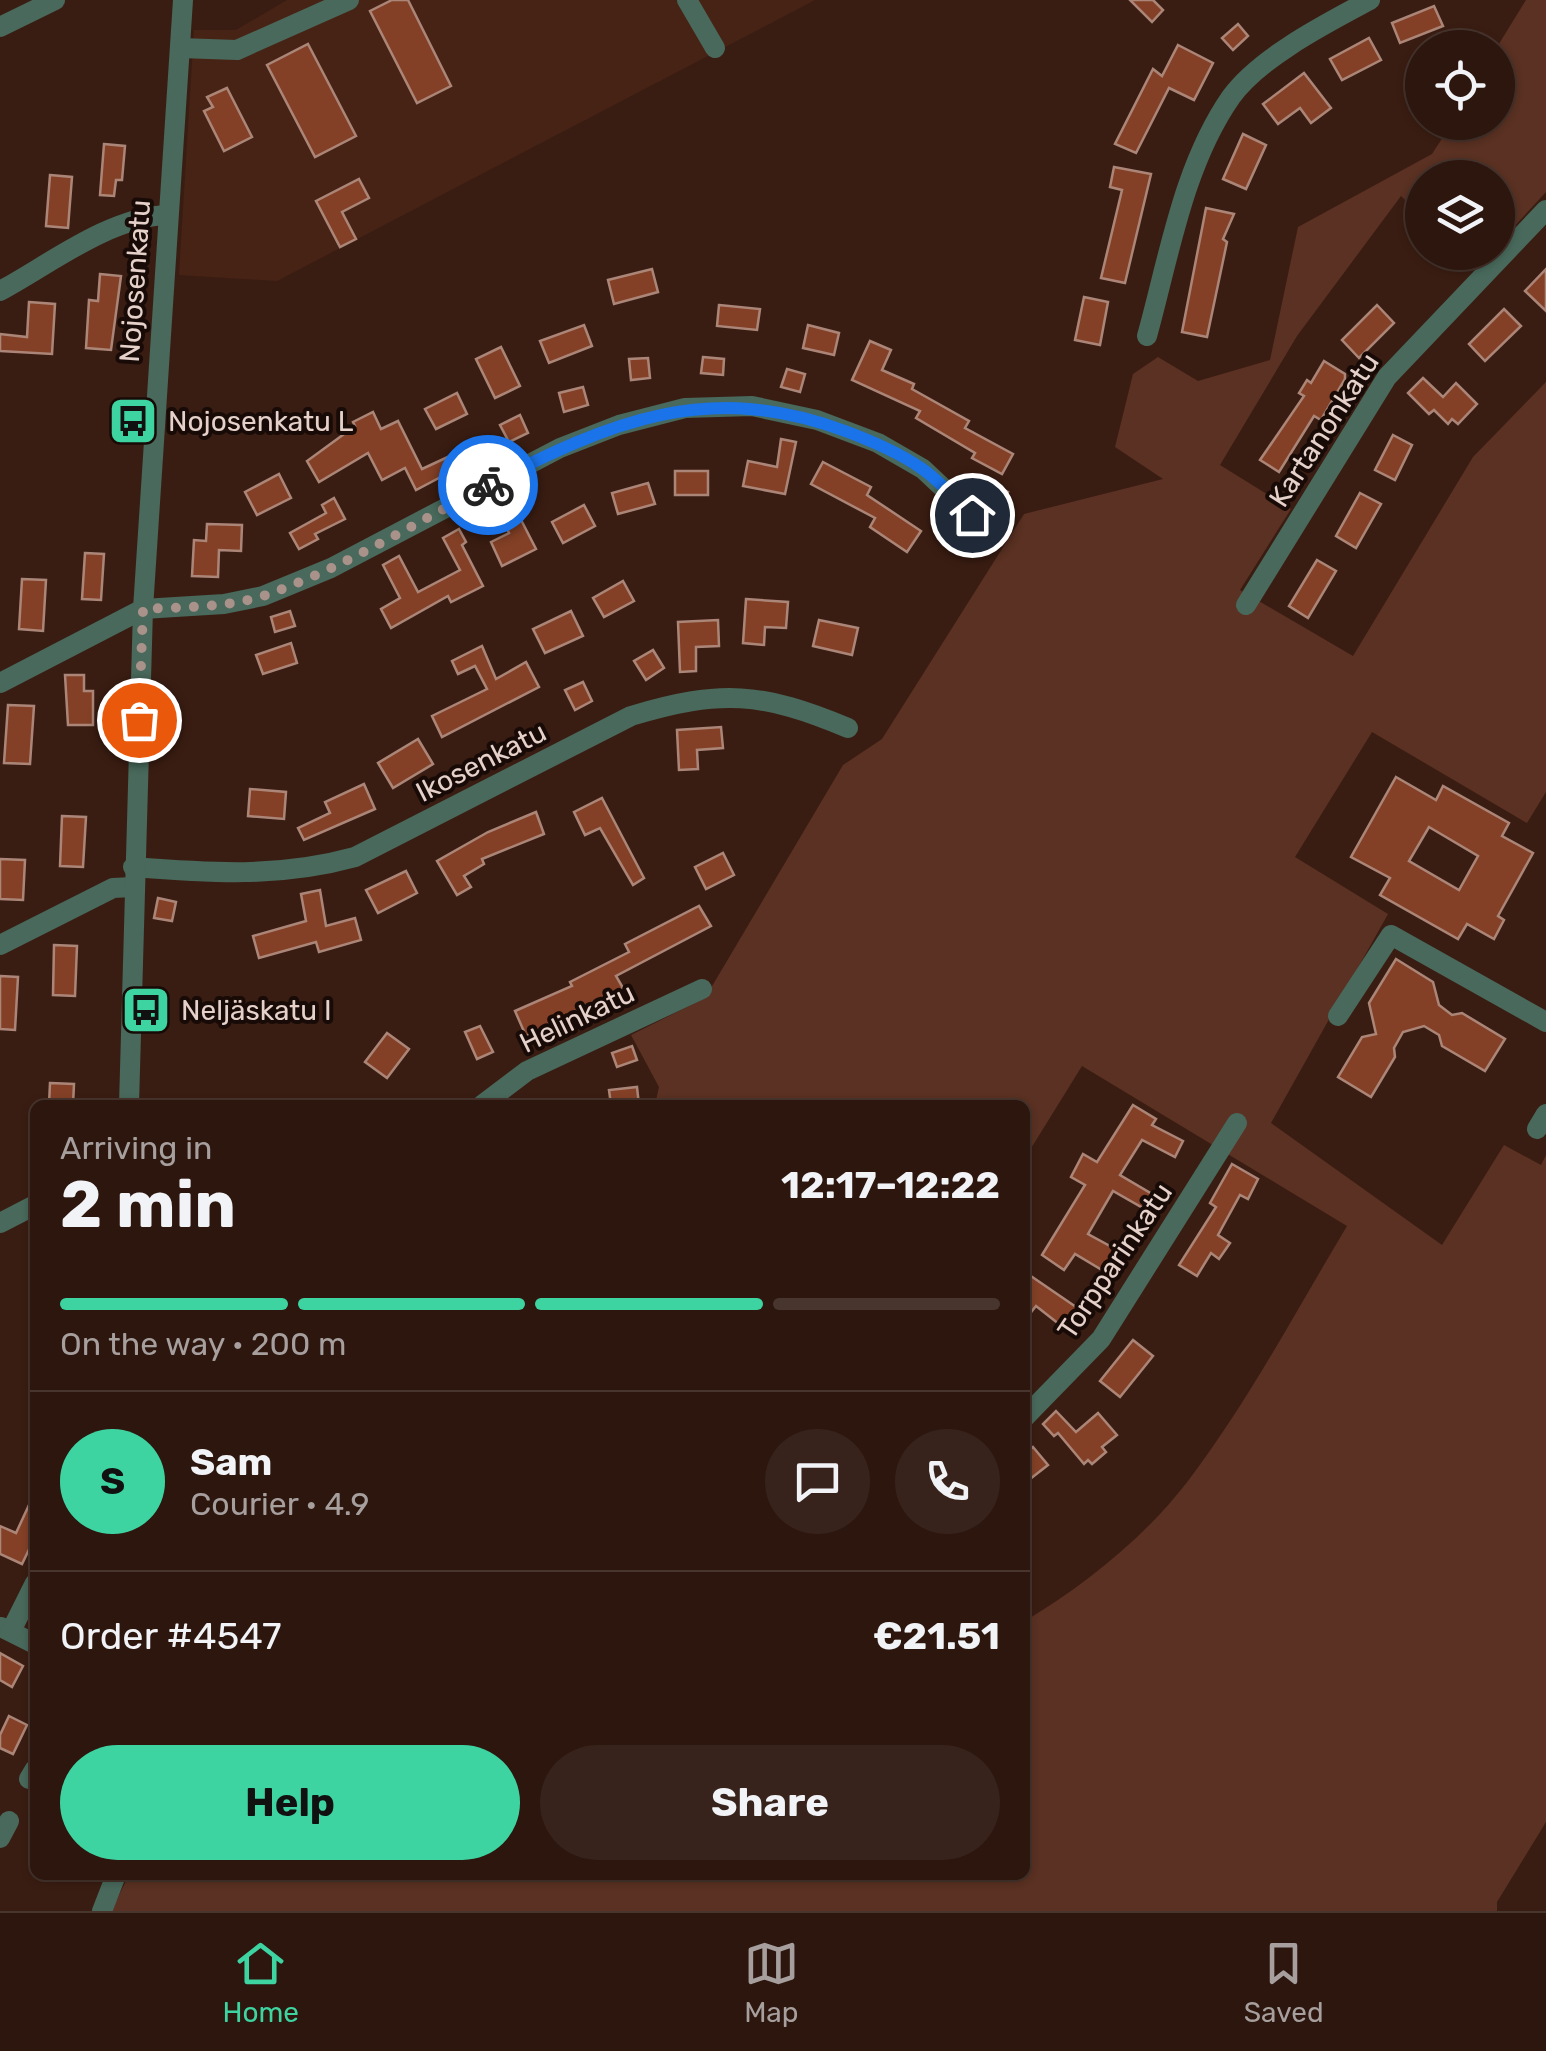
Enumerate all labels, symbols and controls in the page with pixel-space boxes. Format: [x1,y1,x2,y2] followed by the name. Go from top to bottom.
[1405,30,1515,270] map controls
[1405,30,1515,140] button: locate
[1405,160,1515,270] button: layers
[113,199,157,363] street label: Nojosenkatu
[1262,347,1386,513] street label: Kartanonkatu
[107,395,159,447] bus stop icon: Nojosenkatu L
[168,405,354,438] place label: Nojosenkatu L
[438,435,538,535] courier
[461,458,516,513] icon: bike
[930,473,1015,558] pin
[945,488,1000,543] icon: home
[97,678,182,763] pin
[112,693,167,748] icon: bag
[410,715,552,809] street label: Ikosenkatu
[514,976,640,1060] street label: Helinkatu
[120,984,172,1036] bus stop icon: Neljäskatu I
[181,994,332,1027] place label: Neljäskatu I
[60,1129,212,1167] text: Arriving in
[781,1162,1000,1208] text: 12:17–12:22
[60,1166,236,1243] text: 2 min
[1051,1177,1179,1345] street label: Torpparinkatu
[60,1325,347,1363] text: On the way · 200 m
[765,1429,870,1534] button: chat
[895,1429,1000,1534] button: phone
[190,1439,272,1485] text: Sam
[100,1458,125,1504] text: S
[190,1485,369,1523] text: Courier · 4.9
[60,1613,282,1659] text: Order #4547
[873,1613,1000,1659] text: €21.51
[60,1745,520,1860] button: Help
[540,1745,1000,1860] button: Share
[222,1936,299,2029] tab: Home
[744,1936,799,2029] tab: Map
[1244,1936,1324,2029] tab: Saved

